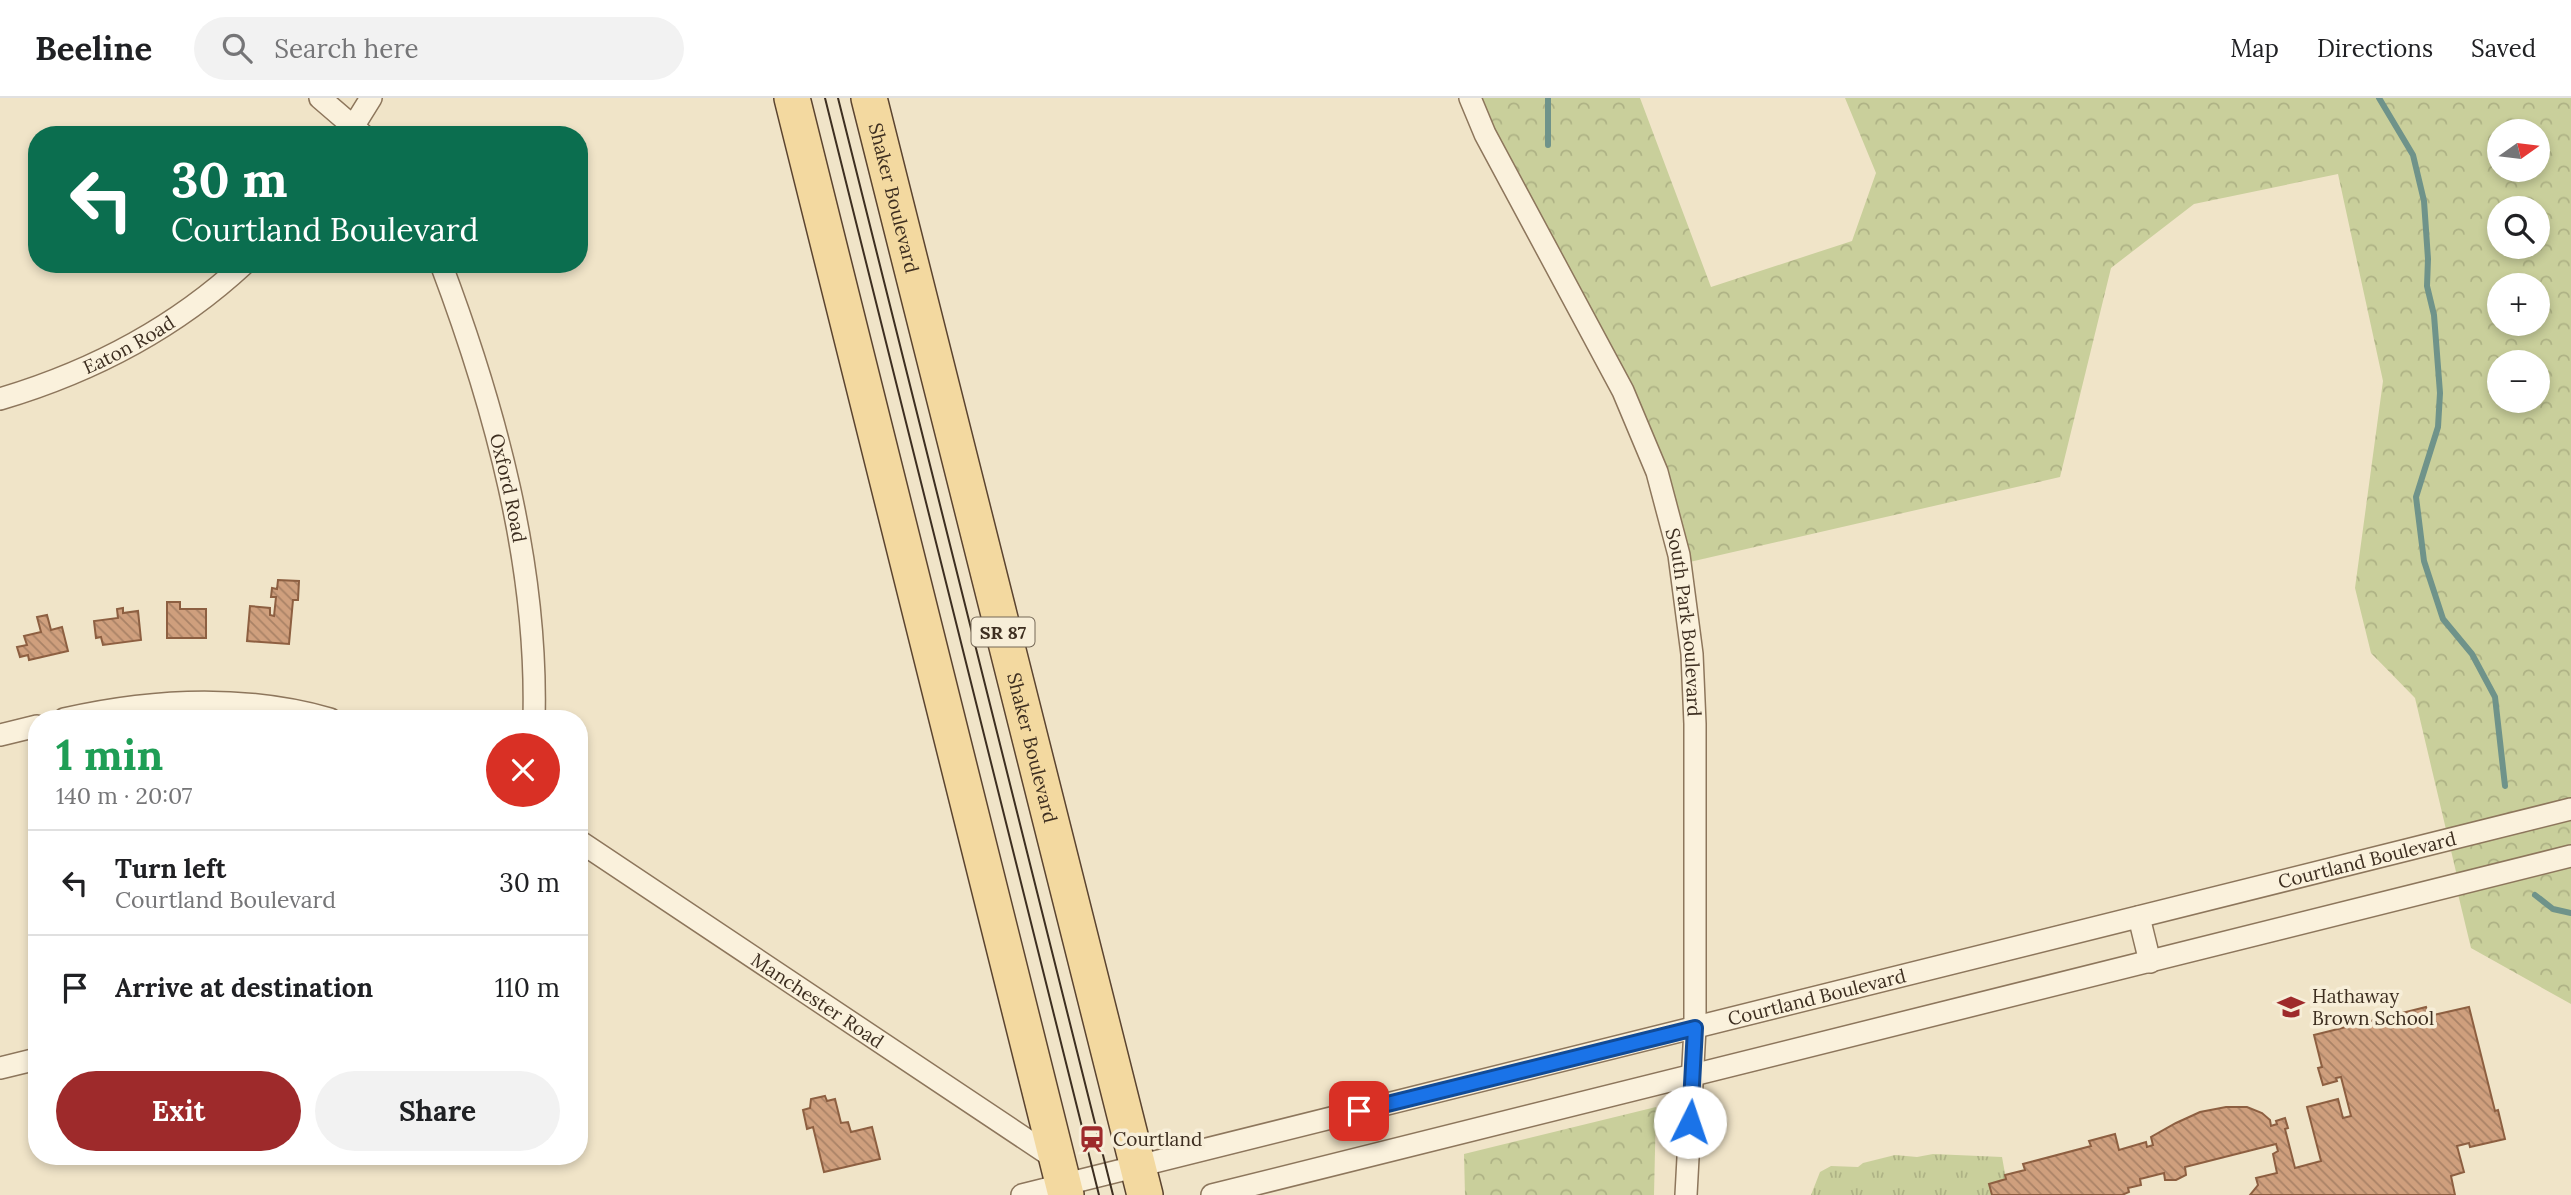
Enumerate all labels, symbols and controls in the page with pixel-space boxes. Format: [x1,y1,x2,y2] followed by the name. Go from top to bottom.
[194,17,684,80] search box
[35,27,152,69] text: Beeline
[218,29,256,67] icon: search
[274,32,419,65] text: Search here
[2230,33,2279,64] text: Map
[2317,33,2433,64] text: Directions
[2471,33,2536,64] text: Saved
[2487,119,2550,182] north arrow
[2487,119,2550,413] map controls
[864,120,925,275] street label: Shaker Boulevard
[171,148,288,210] text: 30 m
[56,154,147,245] icon: left
[2487,196,2550,259] button: search
[171,209,479,250] text: Courtland Boulevard
[2487,273,2550,336] button: +
[79,310,179,379] street label: Eaton Road
[2487,350,2550,413] button: −
[485,431,532,544] street label: Oxford Road
[1660,525,1707,717] street label: South Park Boulevard
[972,618,1034,646] road number: SR 87
[1002,670,1063,825] street label: Shaker Boulevard
[56,728,163,782] text: 1 min
[486,733,560,807] button: close
[56,781,192,810] text: 140 m · 20:07
[2275,826,2458,894] street label: Courtland Boulevard
[115,852,226,885] text: Turn left
[56,864,94,902] icon: left
[499,866,560,899] text: 30 m
[115,885,336,914] text: Courtland Boulevard
[747,947,889,1053] street label: Manchester Road
[1725,963,1908,1031] street label: Courtland Boulevard
[56,969,94,1007] icon: arrive
[115,971,373,1004] text: Arrive at destination
[495,971,560,1004] text: 110 m
[2312,984,2434,1030] place label: Hathaway Brown School
[2276,992,2306,1022] school or university icon: Hathaway Brown School
[56,1071,301,1151] button: Exit
[315,1071,560,1151] button: Share
[1329,1081,1389,1141] pin
[1653,1085,1727,1159] position arrow
[1340,1092,1378,1130] icon: arrive
[1077,1124,1107,1154] station icon: Courtland
[1113,1127,1202,1151] place label: Courtland

